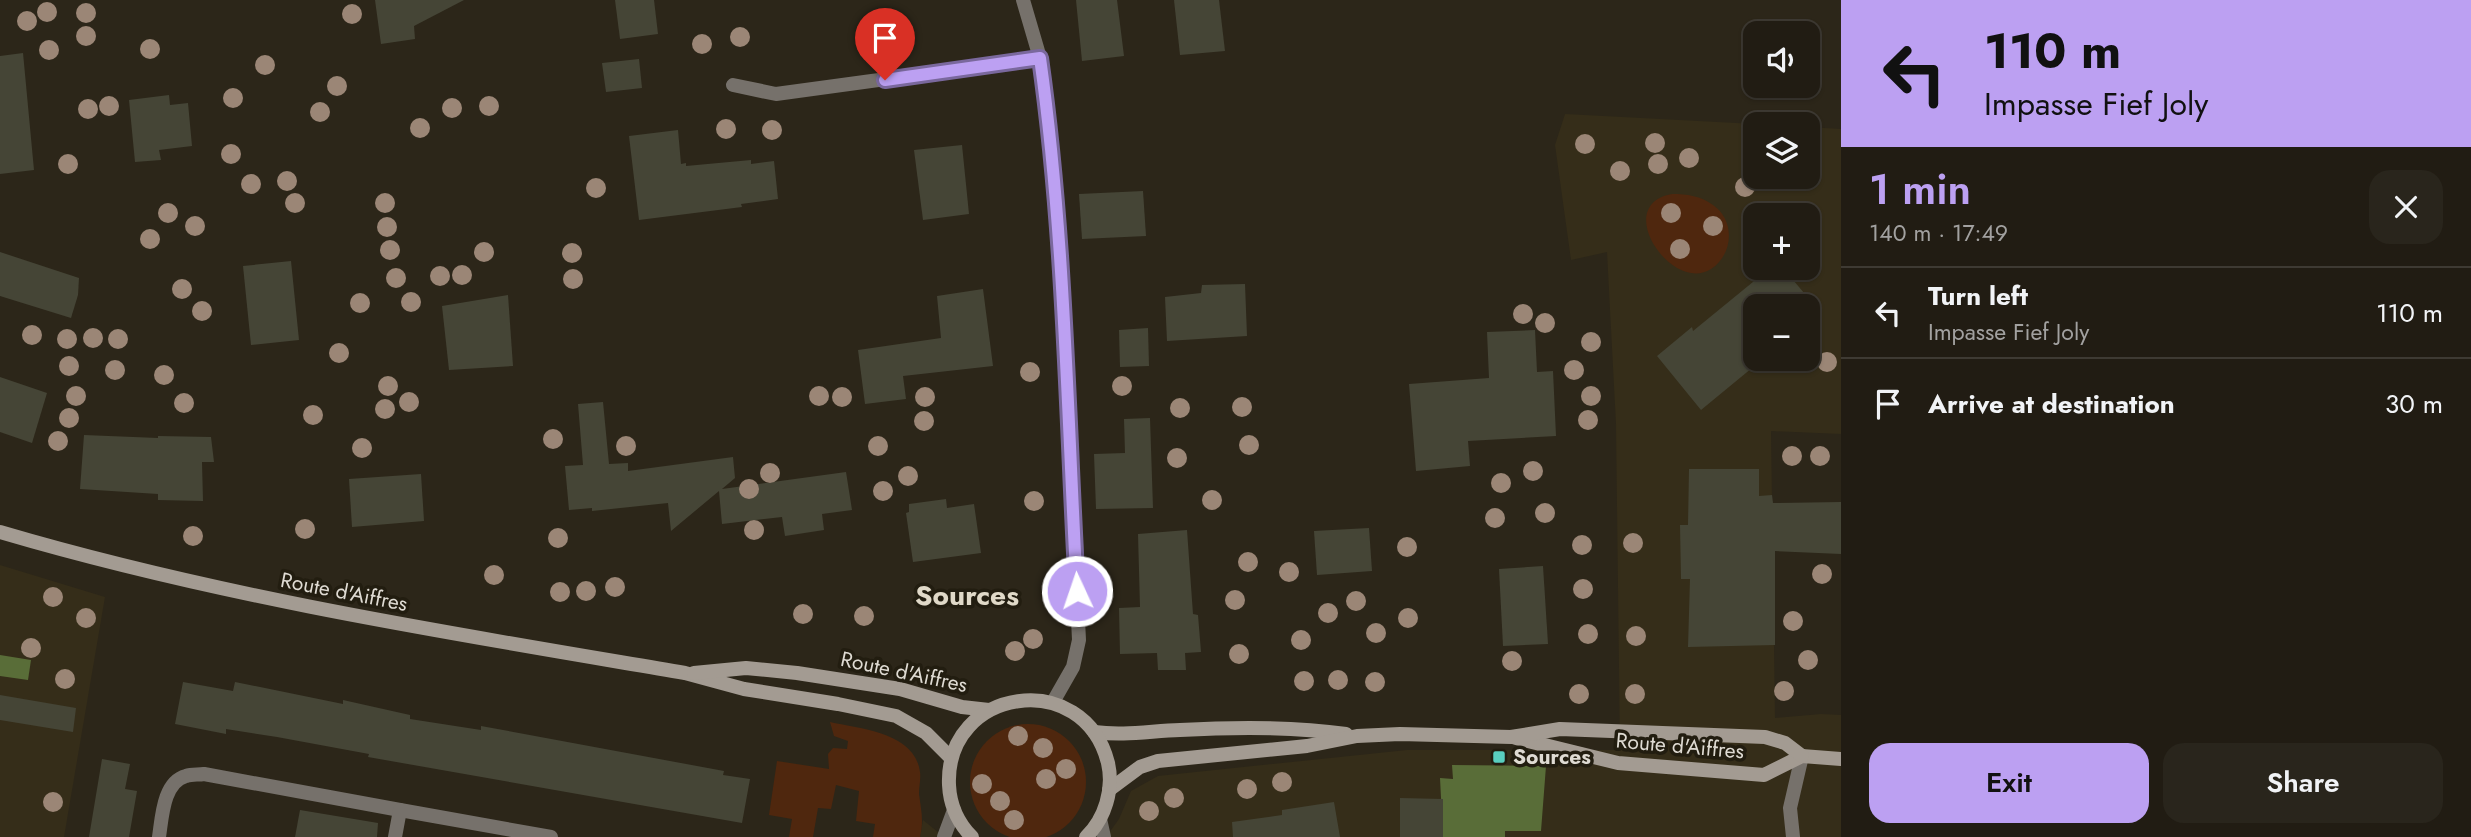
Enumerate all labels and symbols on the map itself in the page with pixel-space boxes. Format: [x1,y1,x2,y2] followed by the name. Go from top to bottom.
[855,8,915,80] pin
[1040,554,1114,628] position arrow
[278,565,410,619] street label: Route d'Aiffres
[915,575,1019,616] district label: Sources
[838,644,970,700] street label: Route d'Aiffres
[1615,725,1745,767] street label: Route d'Aiffres
[1513,742,1591,772] place label: Sources
[1491,749,1507,765] marker: Sources

